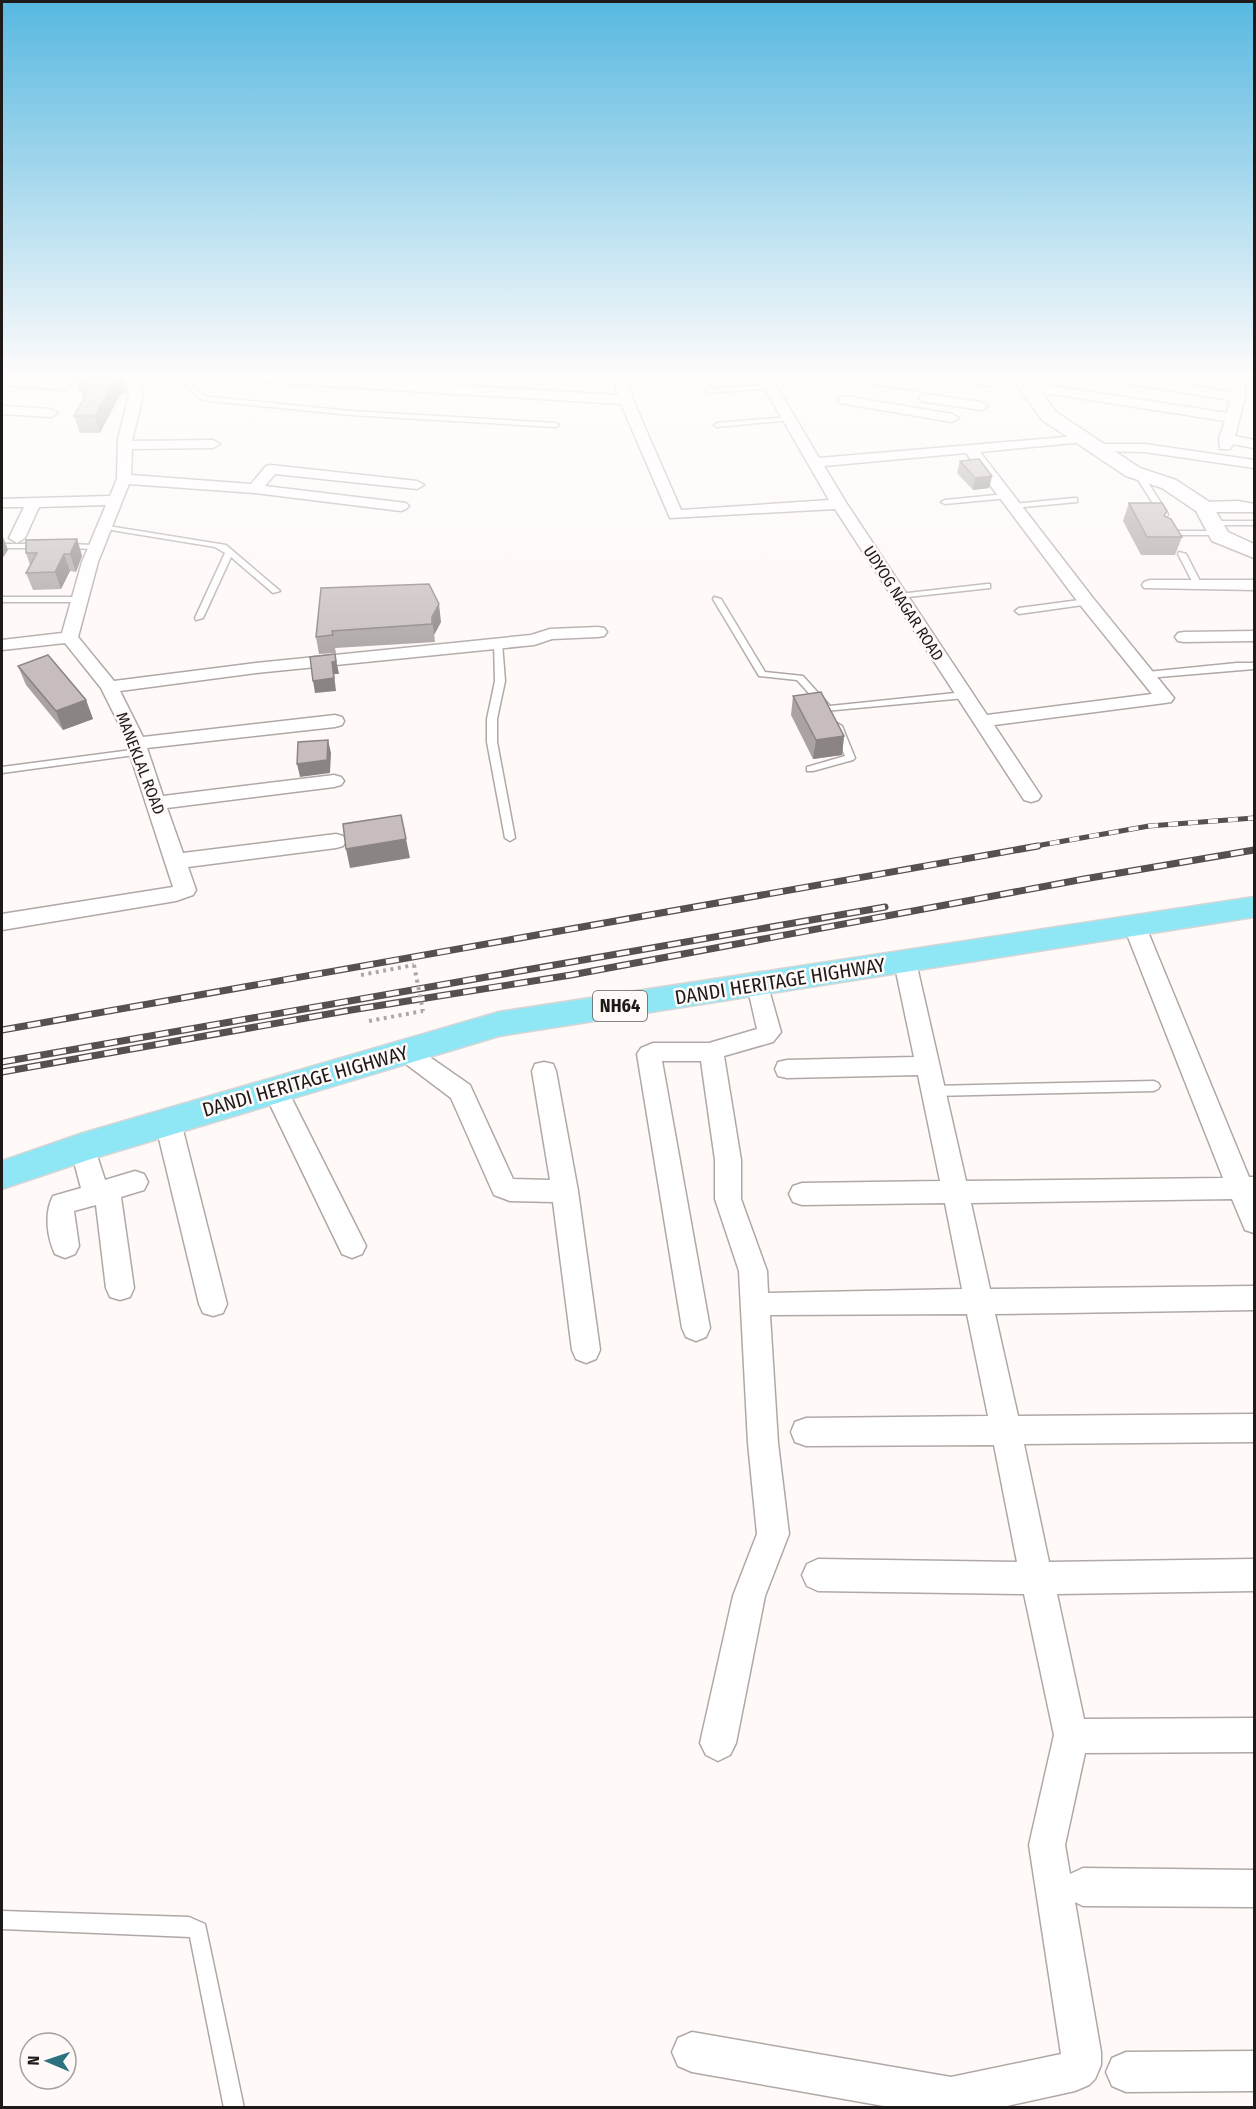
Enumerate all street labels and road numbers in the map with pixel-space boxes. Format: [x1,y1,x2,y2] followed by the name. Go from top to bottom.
[859,542,948,664] street label: UDYOG NAGAR ROAD
[112,709,169,817] street label: MANEKLAL ROAD
[673,952,887,1009] street label: DANDI HERITAGE HIGHWAY
[593,991,647,1021] road number: NH64
[199,1040,411,1122] street label: DANDI HERITAGE HIGHWAY

